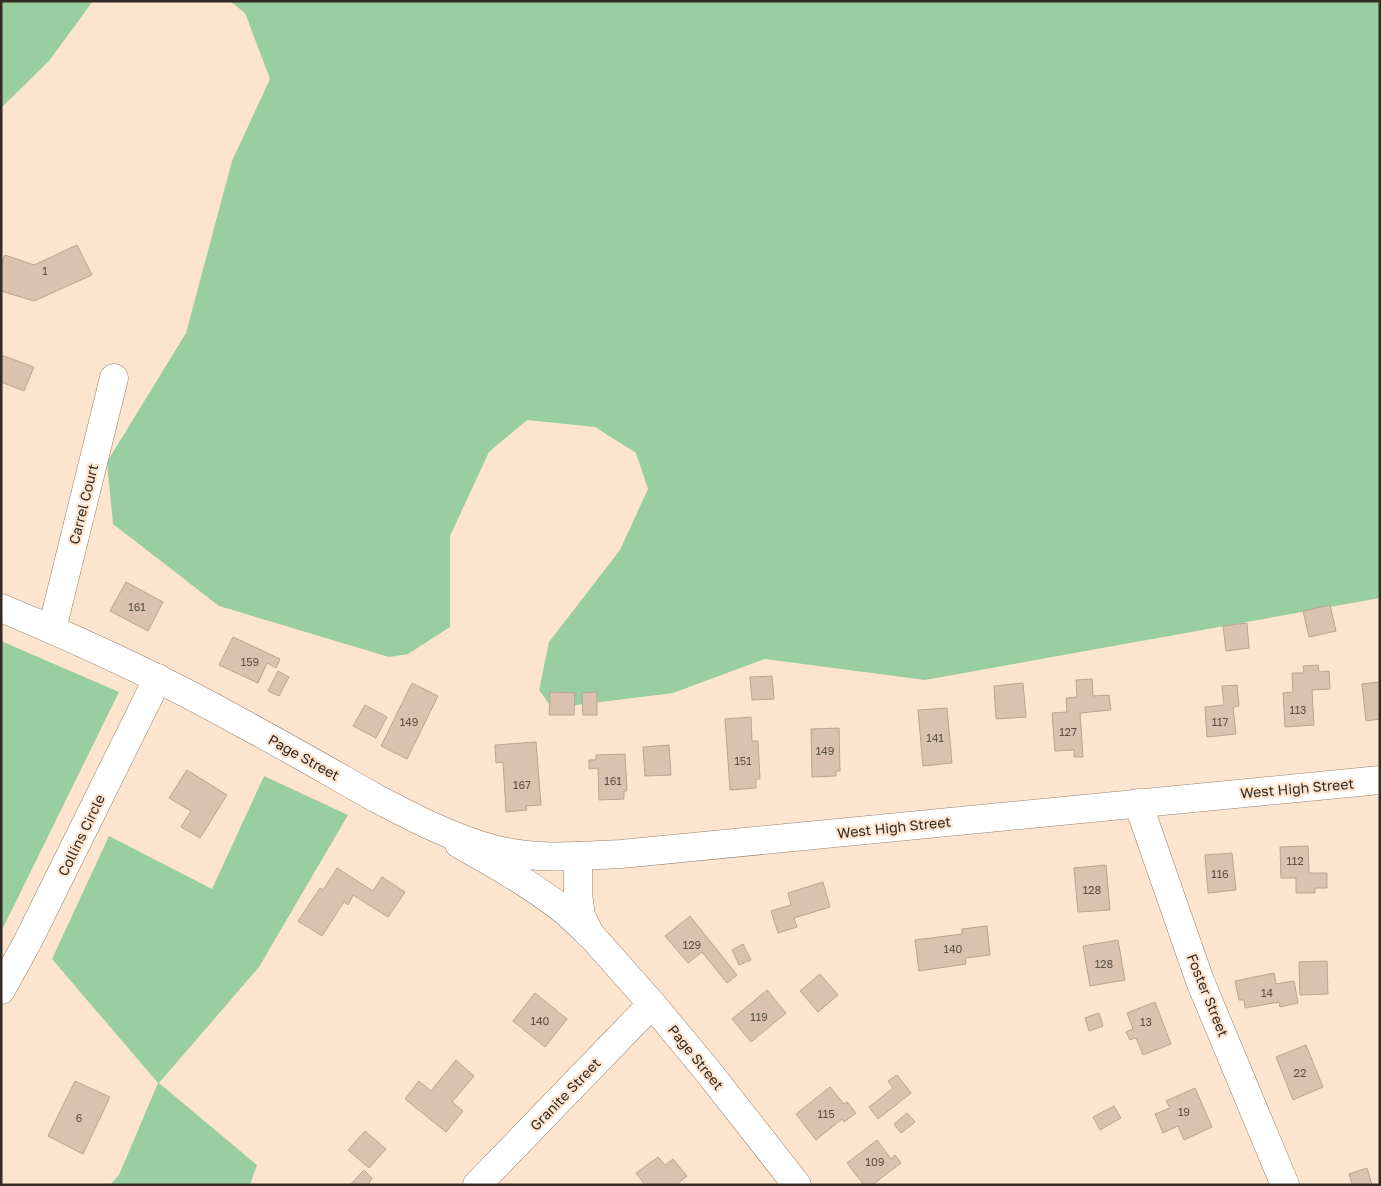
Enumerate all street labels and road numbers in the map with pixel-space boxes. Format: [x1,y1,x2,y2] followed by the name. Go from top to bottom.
[65,462,101,546] street label: Carrel Court
[265,731,343,783] street label: Page Street
[1239,775,1355,801] street label: West High Street
[54,791,108,879] street label: Collins Circle
[836,813,952,841] street label: West High Street
[1184,951,1232,1039] street label: Foster Street
[665,1021,727,1093] street label: Page Street
[526,1054,604,1134] street label: Granite Street

